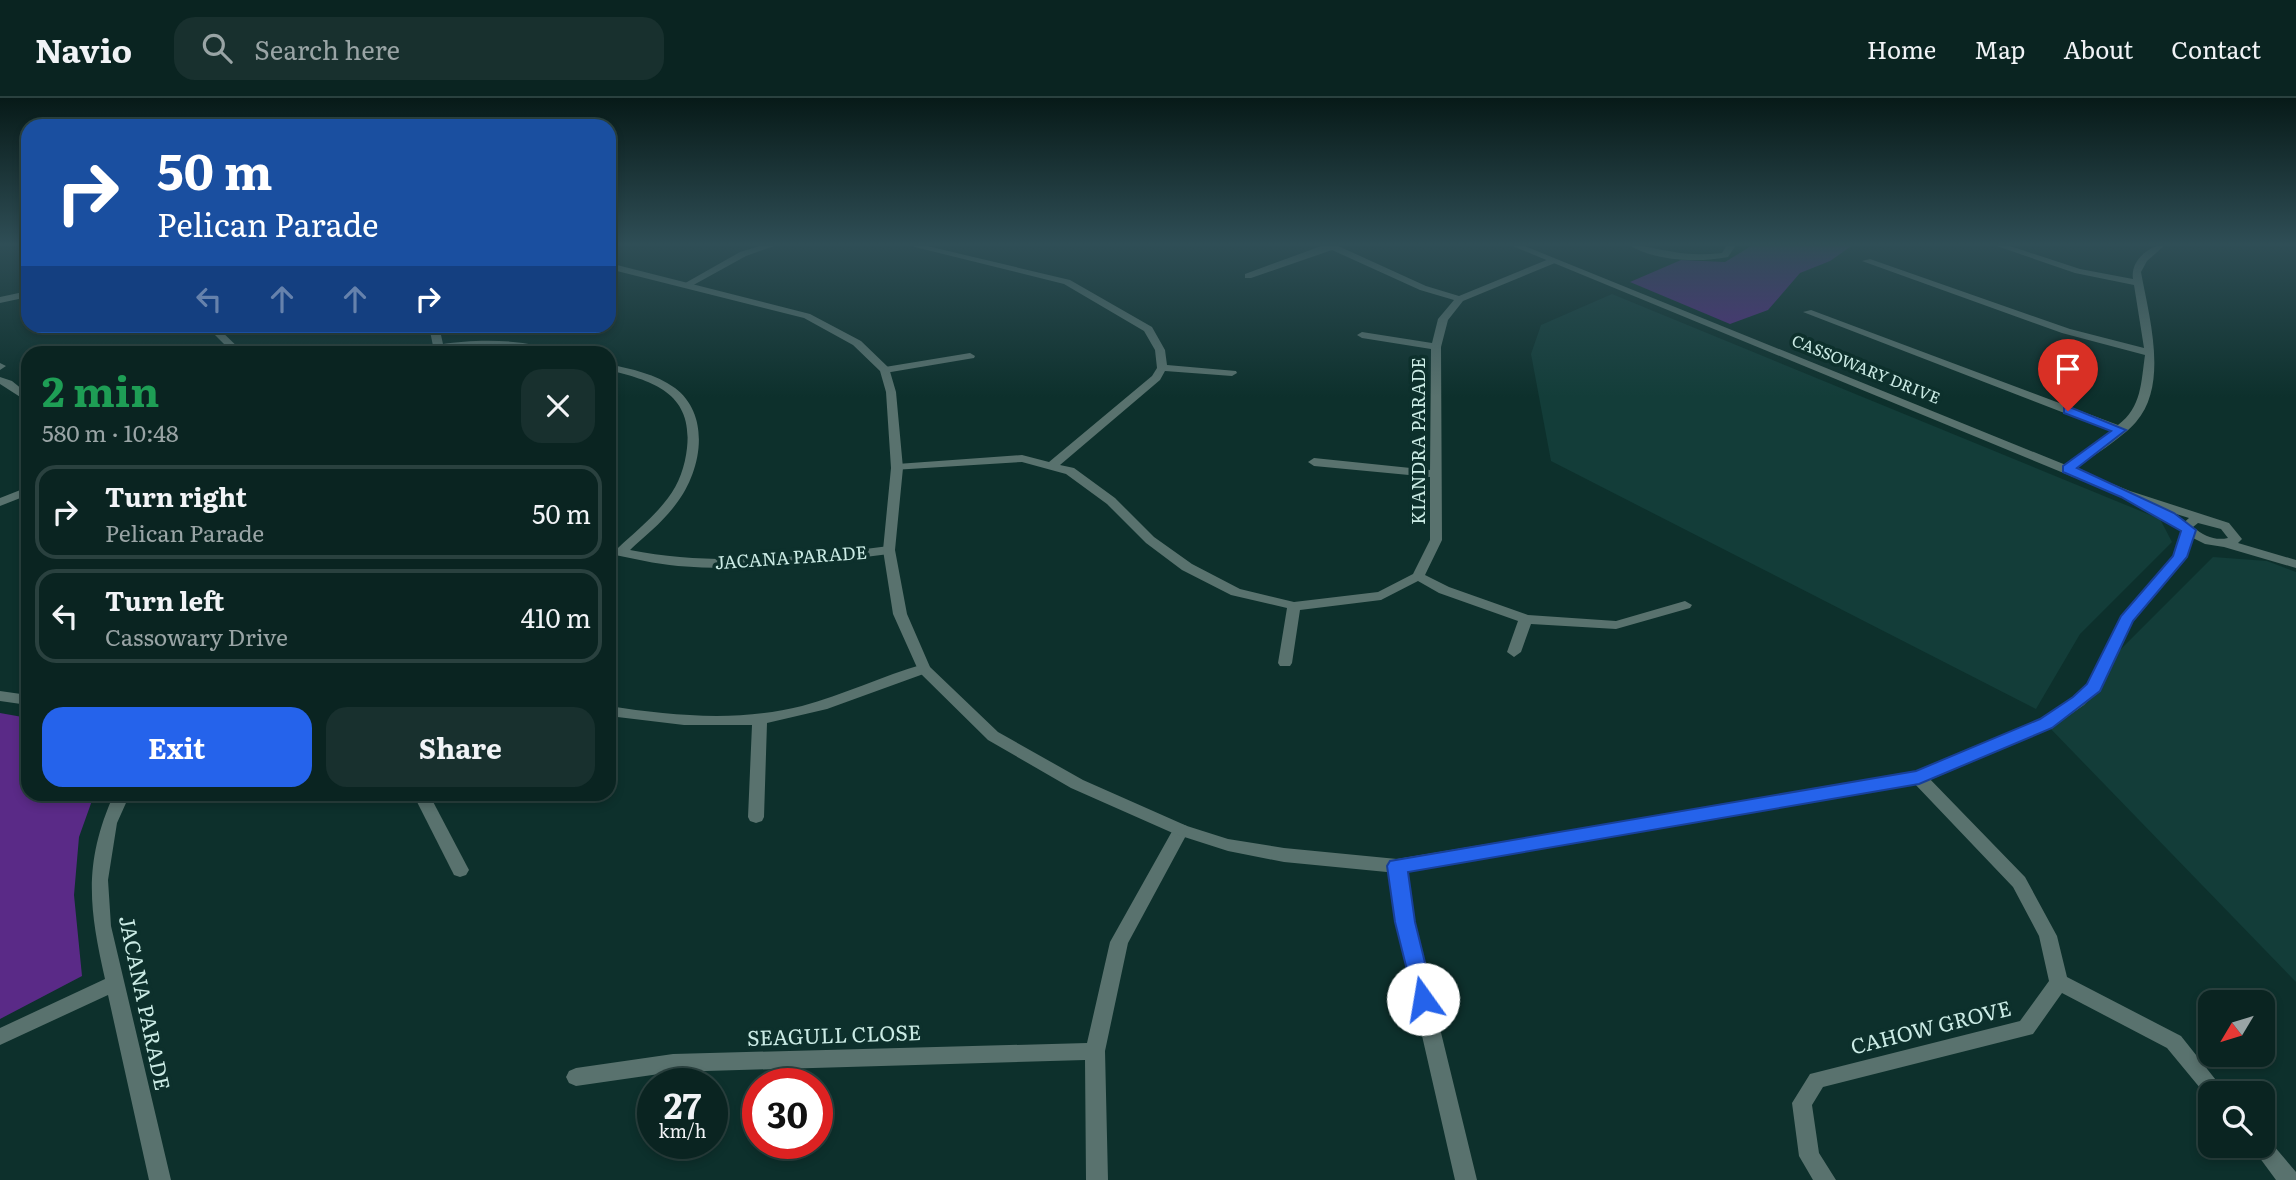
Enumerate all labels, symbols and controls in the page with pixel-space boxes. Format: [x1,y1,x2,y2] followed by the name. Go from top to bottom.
[174,17,664,80] search box
[35,24,132,73] text: Navio
[198,29,236,67] icon: search
[254,29,400,68] text: Search here
[1867,31,1936,66] text: Home
[1974,31,2025,66] text: Map
[2063,31,2133,66] text: About
[2171,31,2261,66] text: Contact
[157,132,273,205] text: 50 m
[42,147,133,238] icon: right
[157,199,379,247] text: Pelican Parade
[190,280,228,318] icon: left
[263,280,301,318] icon: ahead
[336,280,374,318] icon: ahead
[409,280,447,318] icon: right
[1789,327,1944,409] street label: CASSOWARY DRIVE
[2038,339,2098,411] pin
[2049,350,2087,388] icon: arrive
[1404,357,1431,525] street label: KIANDRA PARADE
[42,358,159,420] text: 2 min
[521,369,595,443] button: close
[42,415,179,449] text: 580 m · 10:48
[105,476,247,515] text: Turn right
[46,493,84,531] icon: right
[532,493,591,532] text: 50 m
[105,515,264,549] text: Pelican Parade
[714,538,868,575] street label: JACANA PARADE
[105,580,224,619] text: Turn left
[46,597,84,635] icon: left
[521,597,591,636] text: 410 m
[105,619,288,653] text: Cassowary Drive
[42,707,312,787] button: Exit
[326,707,595,787] button: Share
[113,912,180,1093] street label: JACANA PARADE
[1386,962,1460,1036] position arrow
[2198,990,2275,1068] north arrow
[2198,990,2275,1158] map controls
[1847,991,2014,1061] street label: CAHOW GROVE
[746,1015,922,1052] street label: SEAGULL CLOSE
[742,1068,833,1159] speed limit sign: 30
[664,1078,701,1130] text: 27
[2198,1081,2275,1158] button: search
[659,1117,706,1144] text: km/h

